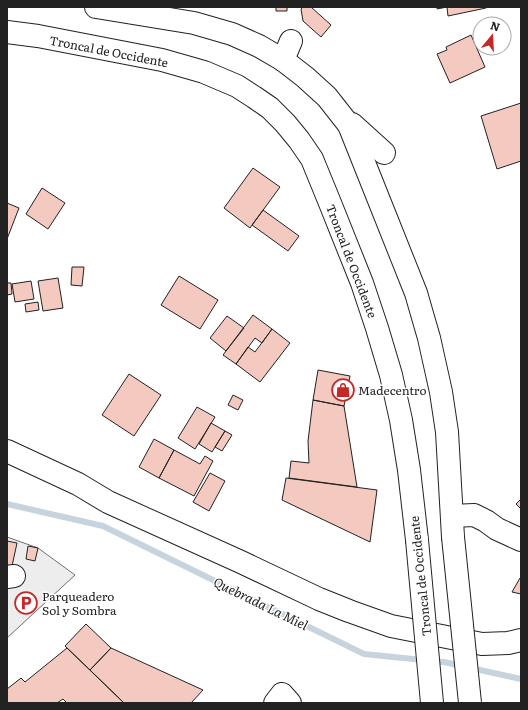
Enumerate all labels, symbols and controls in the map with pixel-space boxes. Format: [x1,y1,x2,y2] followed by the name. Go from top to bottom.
[472,16,512,56] north arrow
[489,17,502,35] text: N
[48,31,170,71] street label: Troncal de Occidente
[322,201,382,321] street label: Troncal de Occidente
[330,377,356,403] shop icon: Madecentro
[358,381,426,399] place label: Madecentro
[405,515,435,637] street label: Troncal de Occidente
[210,572,312,634] water label: Quebrada La Miel
[42,587,117,619] place label: Parqueadero Sol y Sombra
[13,590,39,616] parking icon: Parqueadero Sol y Sombra

